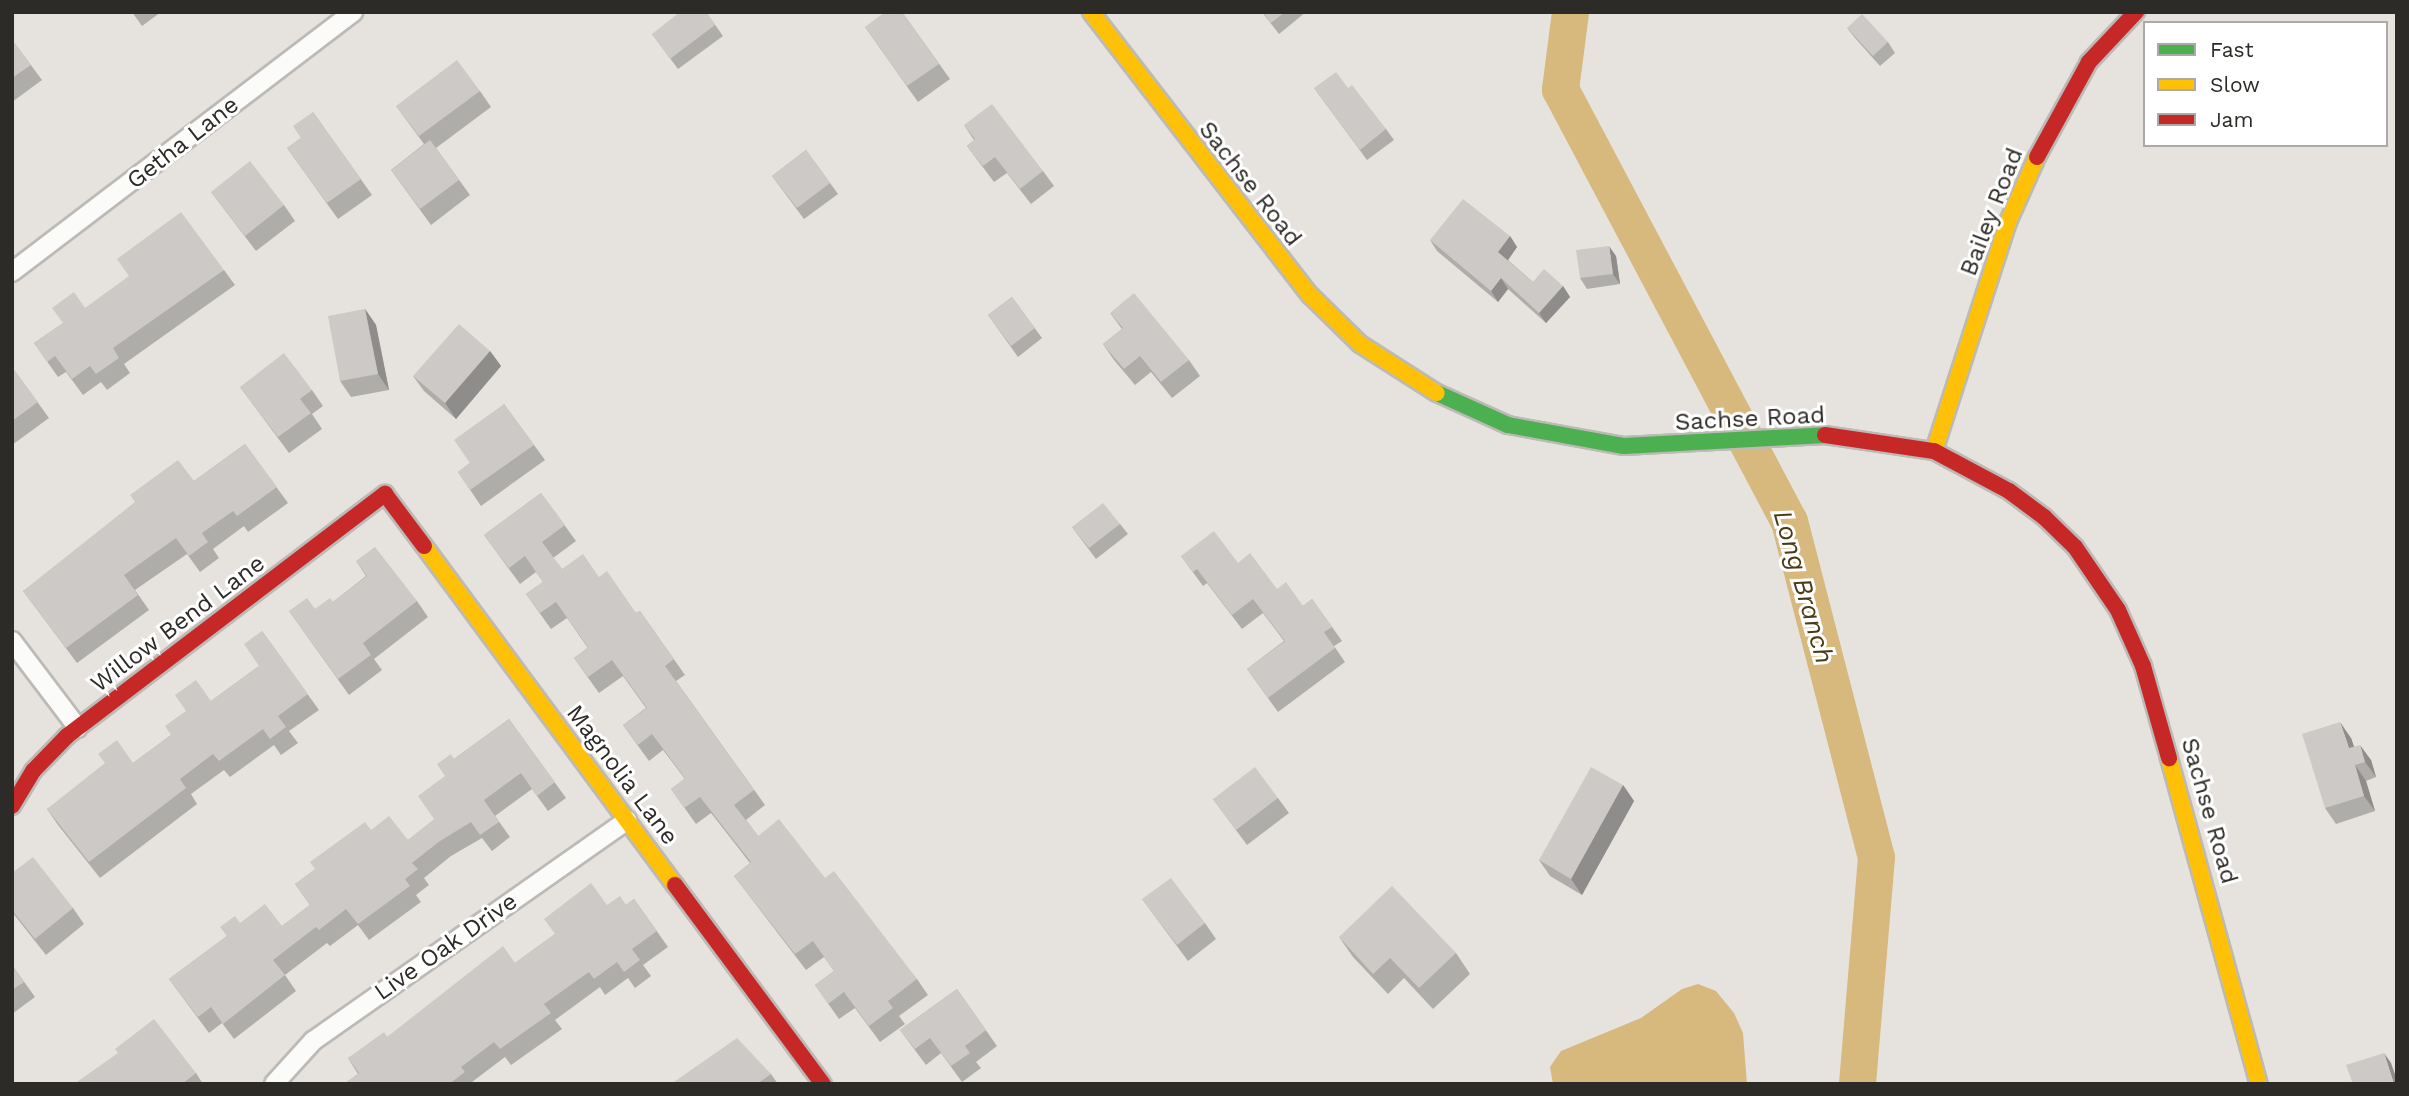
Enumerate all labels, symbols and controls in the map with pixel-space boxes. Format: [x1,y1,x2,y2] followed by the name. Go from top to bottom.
[2143,21,2388,147] legend
[2210,37,2254,62] text: Fast
[2210,72,2260,97] text: Slow
[121,90,245,196] street label: Getha Lane
[2210,107,2253,132] text: Jam
[1192,116,1308,252] street label: Sachse Road
[1954,144,2030,280] street label: Bailey Road
[1674,401,1826,437] street label: Sachse Road
[1766,507,1840,667] water label: Long Branch
[85,549,271,699] street label: Willow Bend Lane
[560,699,684,851] street label: Magnolia Lane
[2174,735,2244,887] street label: Sachse Road
[369,887,523,1007] street label: Live Oak Drive

